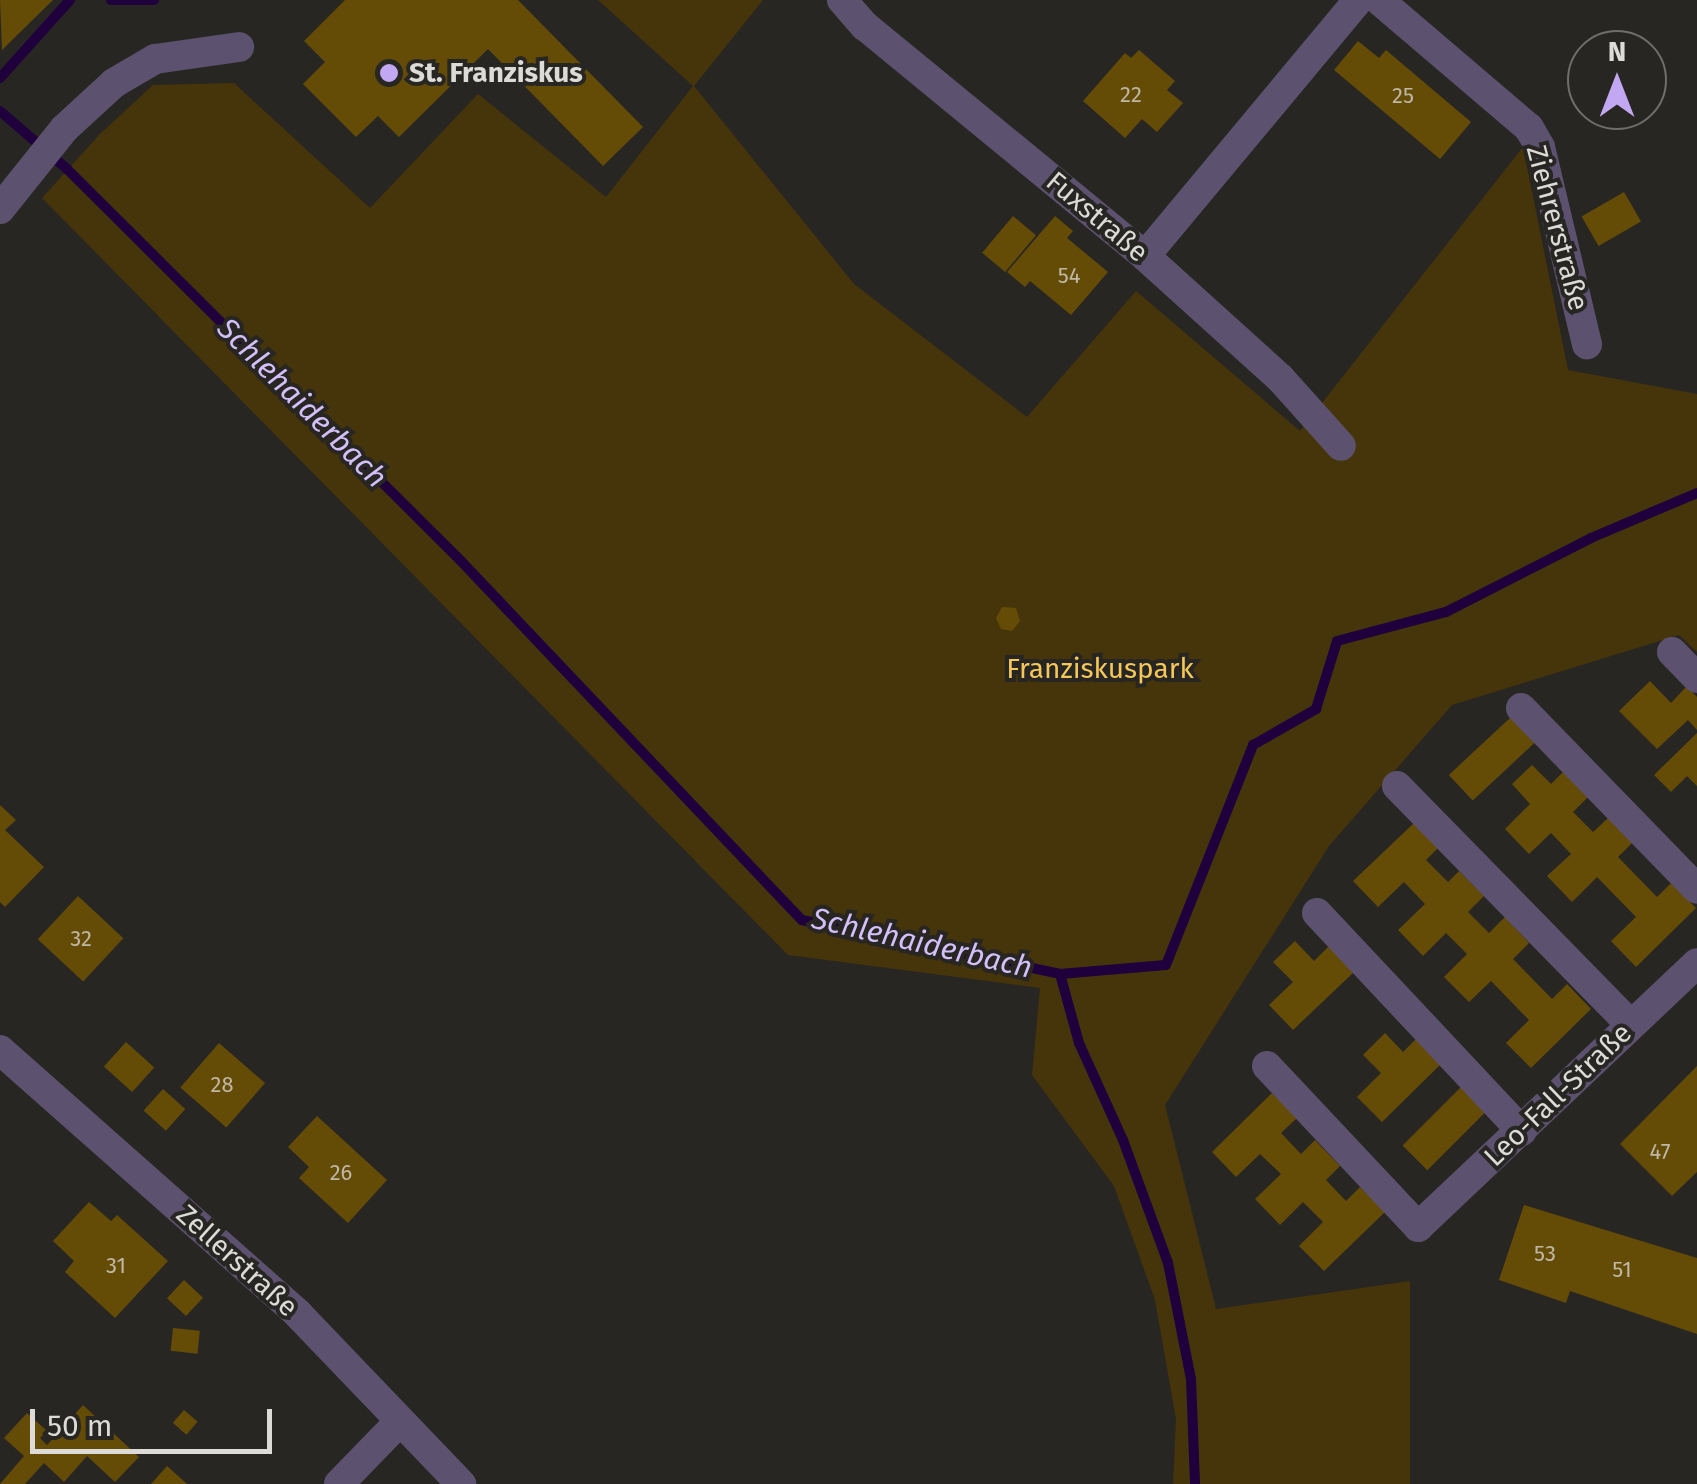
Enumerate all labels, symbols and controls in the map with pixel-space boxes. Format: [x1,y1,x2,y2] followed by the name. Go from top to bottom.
[1567,30,1667,130] north arrow
[1608,35,1626,68] text: N
[409,56,583,90] place label: St. Franziskus
[378,62,400,84] marker: St. Franziskus
[1120,82,1142,108] house number: 22
[1392,83,1414,109] house number: 25
[1519,142,1595,314] street label: Ziehrerstraße
[1039,165,1155,269] street label: Fuxstraße
[1058,263,1080,289] house number: 54
[210,311,394,495] water label: Schlehaiderbach
[1006,652,1194,686] park label: Franziskuspark
[808,900,1036,986] water label: Schlehaiderbach
[70,926,92,952] house number: 32
[1477,1016,1639,1174] street label: Leo-Fall-Straße
[210,1072,234,1098] house number: 28
[1650,1139,1670,1165] house number: 47
[330,1160,352,1186] house number: 26
[170,1198,304,1324] street label: Zellerstraße
[1534,1241,1556,1267] house number: 53
[106,1253,126,1279] house number: 31
[1612,1257,1632,1283] house number: 51
[35,1389,278,1451] scale bar
[47,1408,112,1444] text: 50 m

